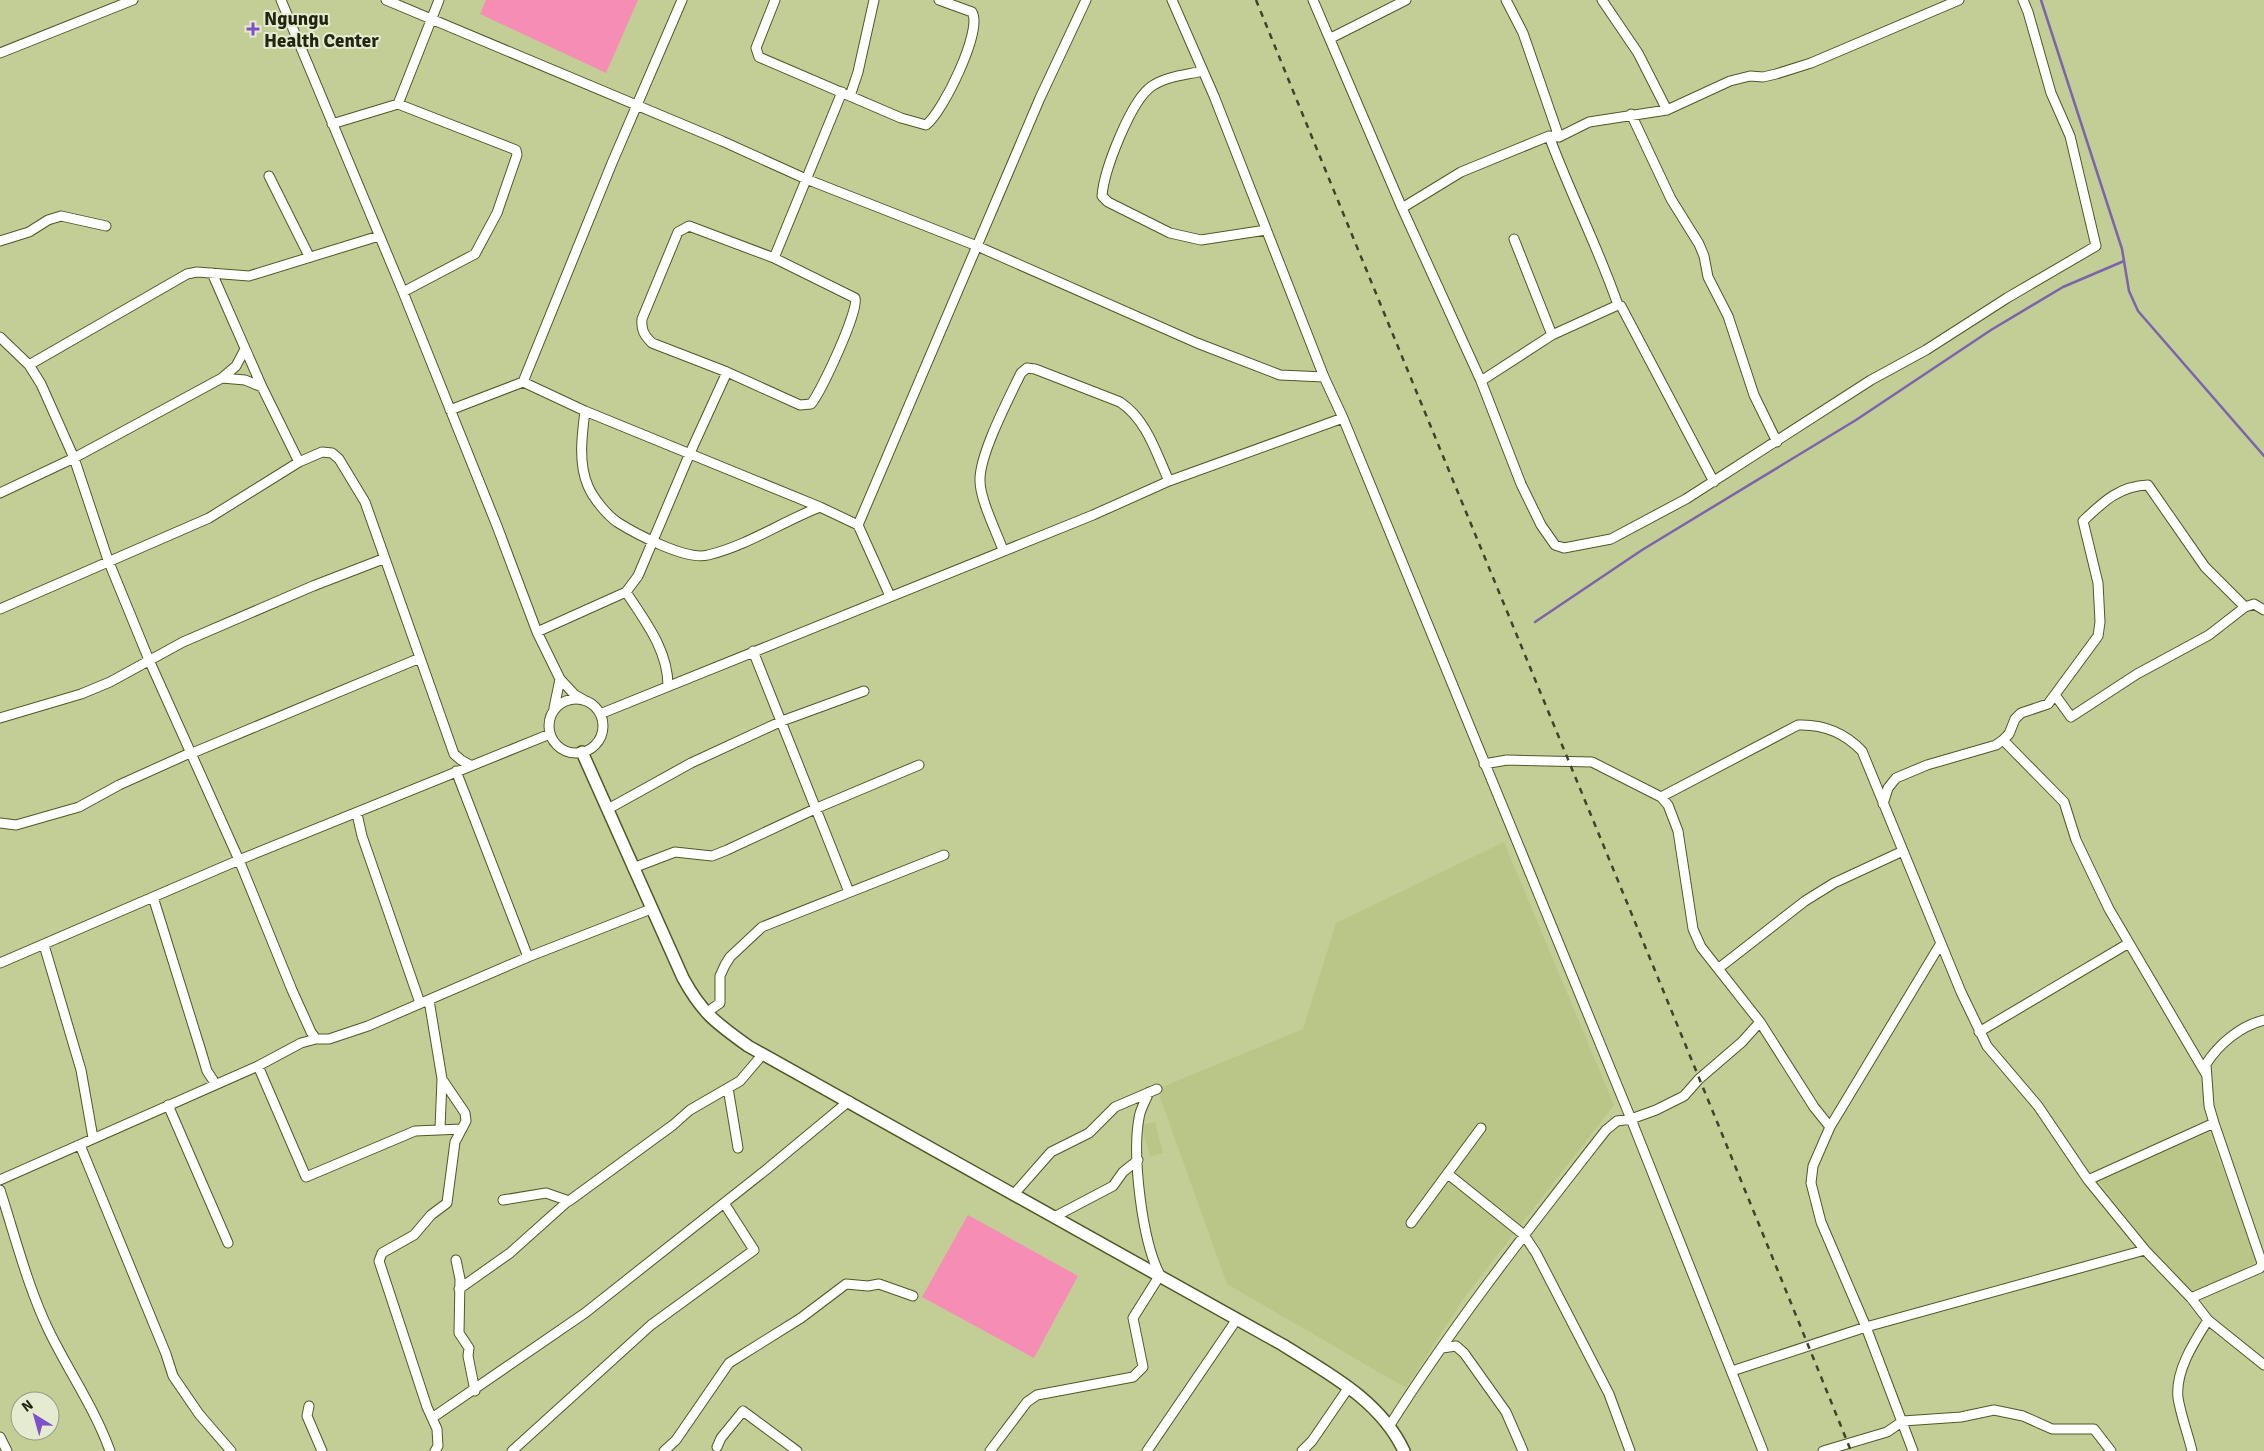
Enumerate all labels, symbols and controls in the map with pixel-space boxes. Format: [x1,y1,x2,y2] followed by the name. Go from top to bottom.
[264,7,379,53] place label: Ngungu Health Center
[246,22,260,36] marker: Ngungu Health Center
[10,1391,60,1441] north arrow
[18,1396,36,1416] text: N

